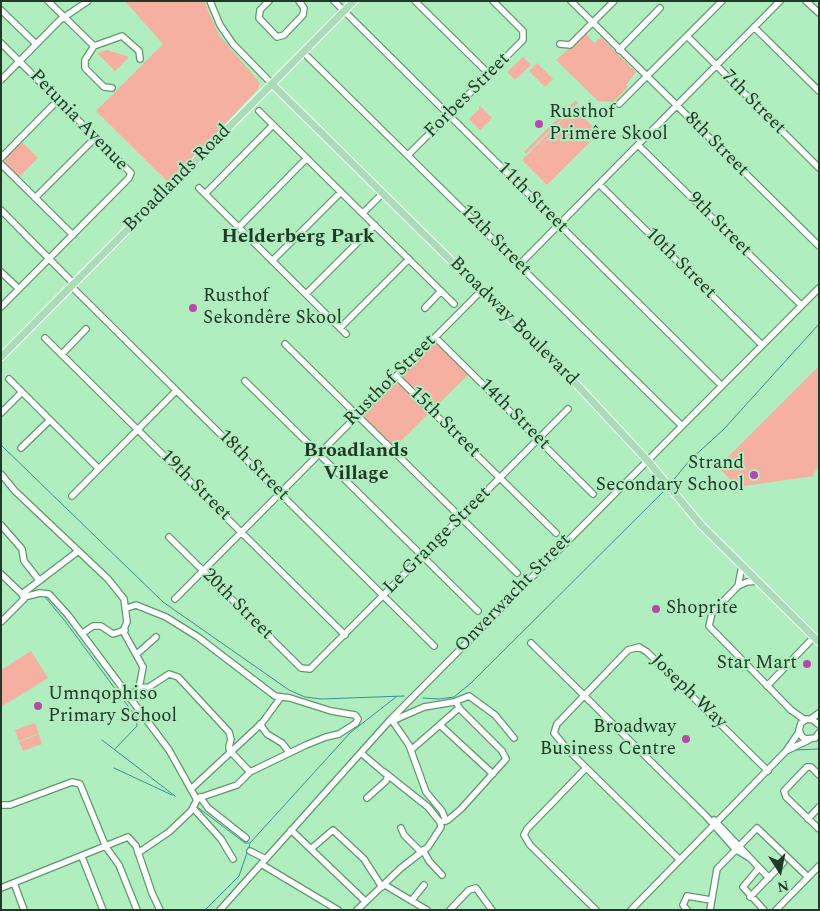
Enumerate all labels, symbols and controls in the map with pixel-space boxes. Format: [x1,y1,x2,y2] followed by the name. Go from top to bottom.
[420,48,516,144] street label: Forbes Street
[24,66,132,176] street label: Petunia Avenue
[716,66,790,140] street label: 7th Street
[549,102,668,146] place label: Rusthof Primêre Skool
[679,108,753,182] street label: 8th Street
[533,118,545,130] marker: Rusthof Primêre Skool
[120,121,236,237] street label: Broadlands Road
[492,158,572,238] street label: 11th Street
[682,188,756,262] street label: 9th Street
[455,201,535,281] street label: 12th Street
[640,224,720,304] street label: 10th Street
[221,226,375,250] district label: Helderberg Park
[444,253,582,391] street label: Broadway Boulevard
[203,286,342,330] place label: Rusthof Sekondêre Skool
[187,302,199,314] marker: Rusthof Sekondêre Skool
[340,330,442,432] street label: Rusthof Street
[474,375,554,455] street label: 14th Street
[404,383,484,463] street label: 15th Street
[213,426,293,506] street label: 18th Street
[303,440,409,487] district label: Broadlands Village
[155,446,235,526] street label: 19th Street
[596,453,744,497] place label: Strand Secondary School
[748,469,760,481] marker: Strand Secondary School
[380,483,496,599] street label: Le Grange Street
[451,530,577,658] street label: Onverwacht Street
[197,565,277,645] street label: 20th Street
[666,598,738,620] place label: Shoprite
[650,603,662,615] marker: Shoprite
[645,650,731,734] street label: Joseph Way
[717,653,797,675] place label: Star Mart
[801,658,813,670] marker: Star Mart
[48,684,177,728] place label: Umnqophiso Primary School
[32,700,44,712] marker: Umnqophiso Primary School
[540,717,676,761] place label: Broadway Business Centre
[680,733,692,745] marker: Broadway Business Centre
[755,846,805,896] north arrow
[775,875,791,898] text: N

